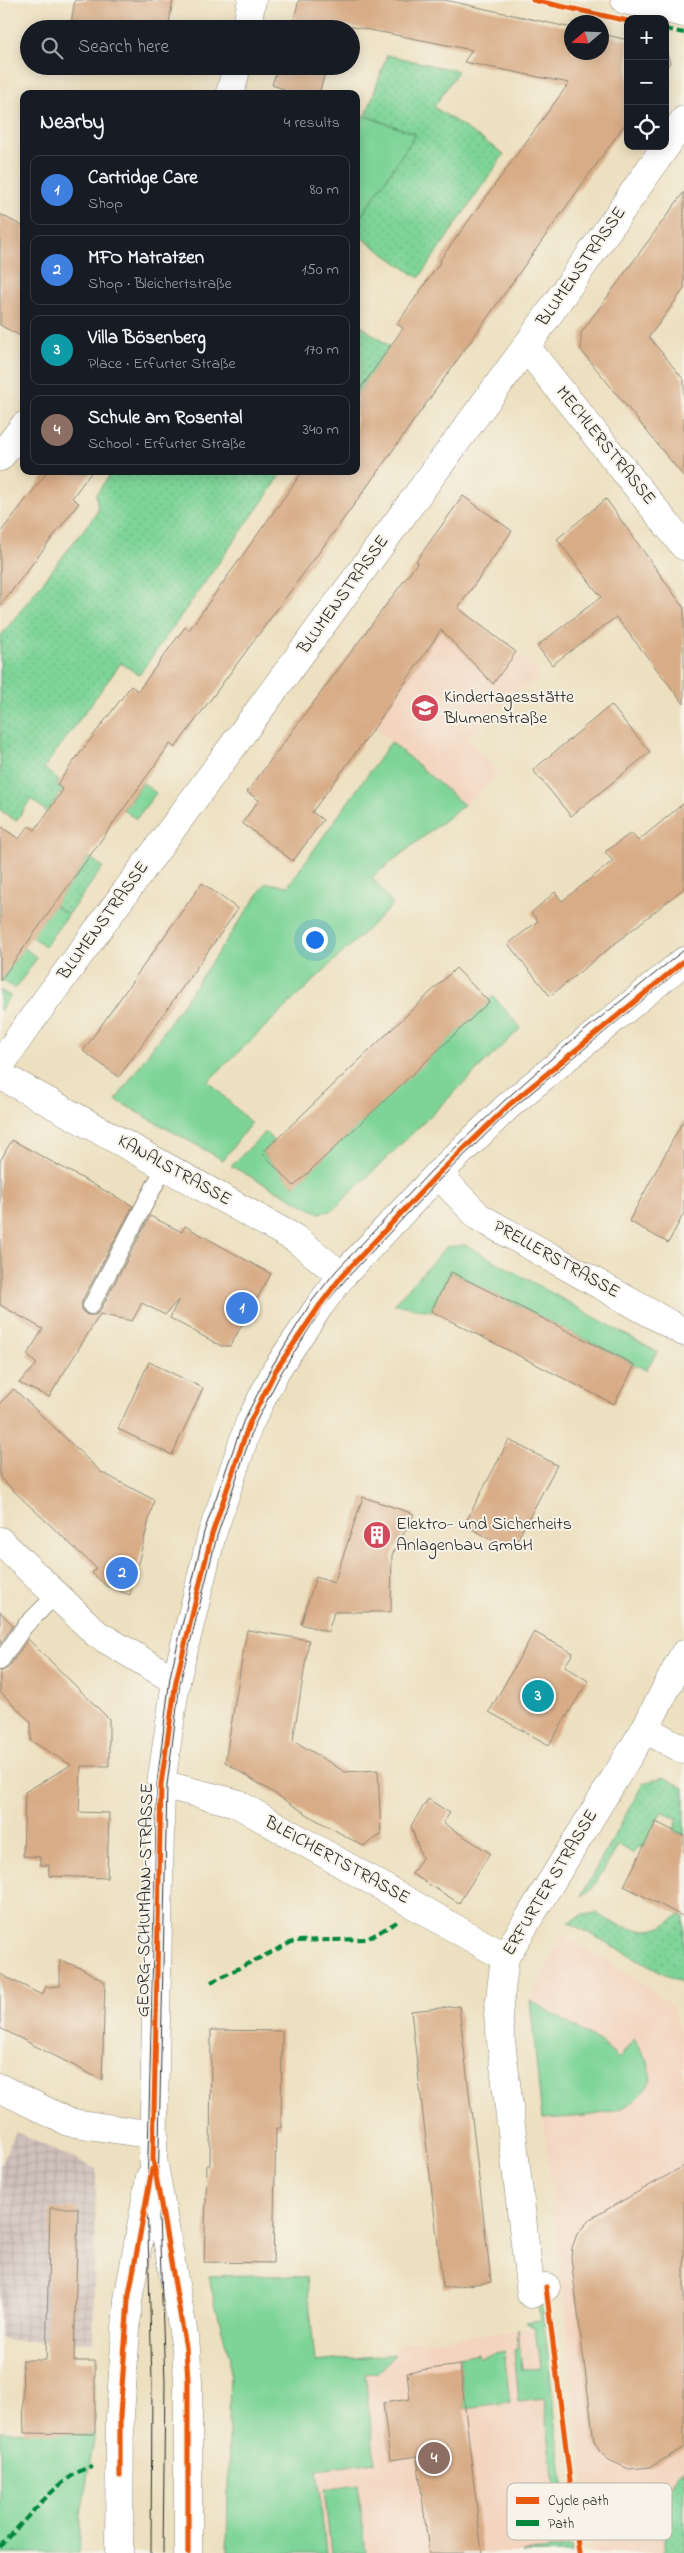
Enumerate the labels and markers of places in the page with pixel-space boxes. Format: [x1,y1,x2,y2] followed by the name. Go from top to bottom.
[443,685,575,732] place label: Kindertagesstätte Blumenstraße
[410,693,440,723] school or university icon: Kindertagesstätte Blumenstraße
[226,1289,258,1327] pin: 1
[396,1512,572,1560] place label: Elektro- und Sicherheits Anlagenbau GmbH
[362,1520,392,1550] building icon: Elektro- und Sicherheits Anlagenbau GmbH
[106,1554,138,1592] pin: 2
[522,1677,554,1715] pin: 3
[418,2439,450,2477] pin: 4

